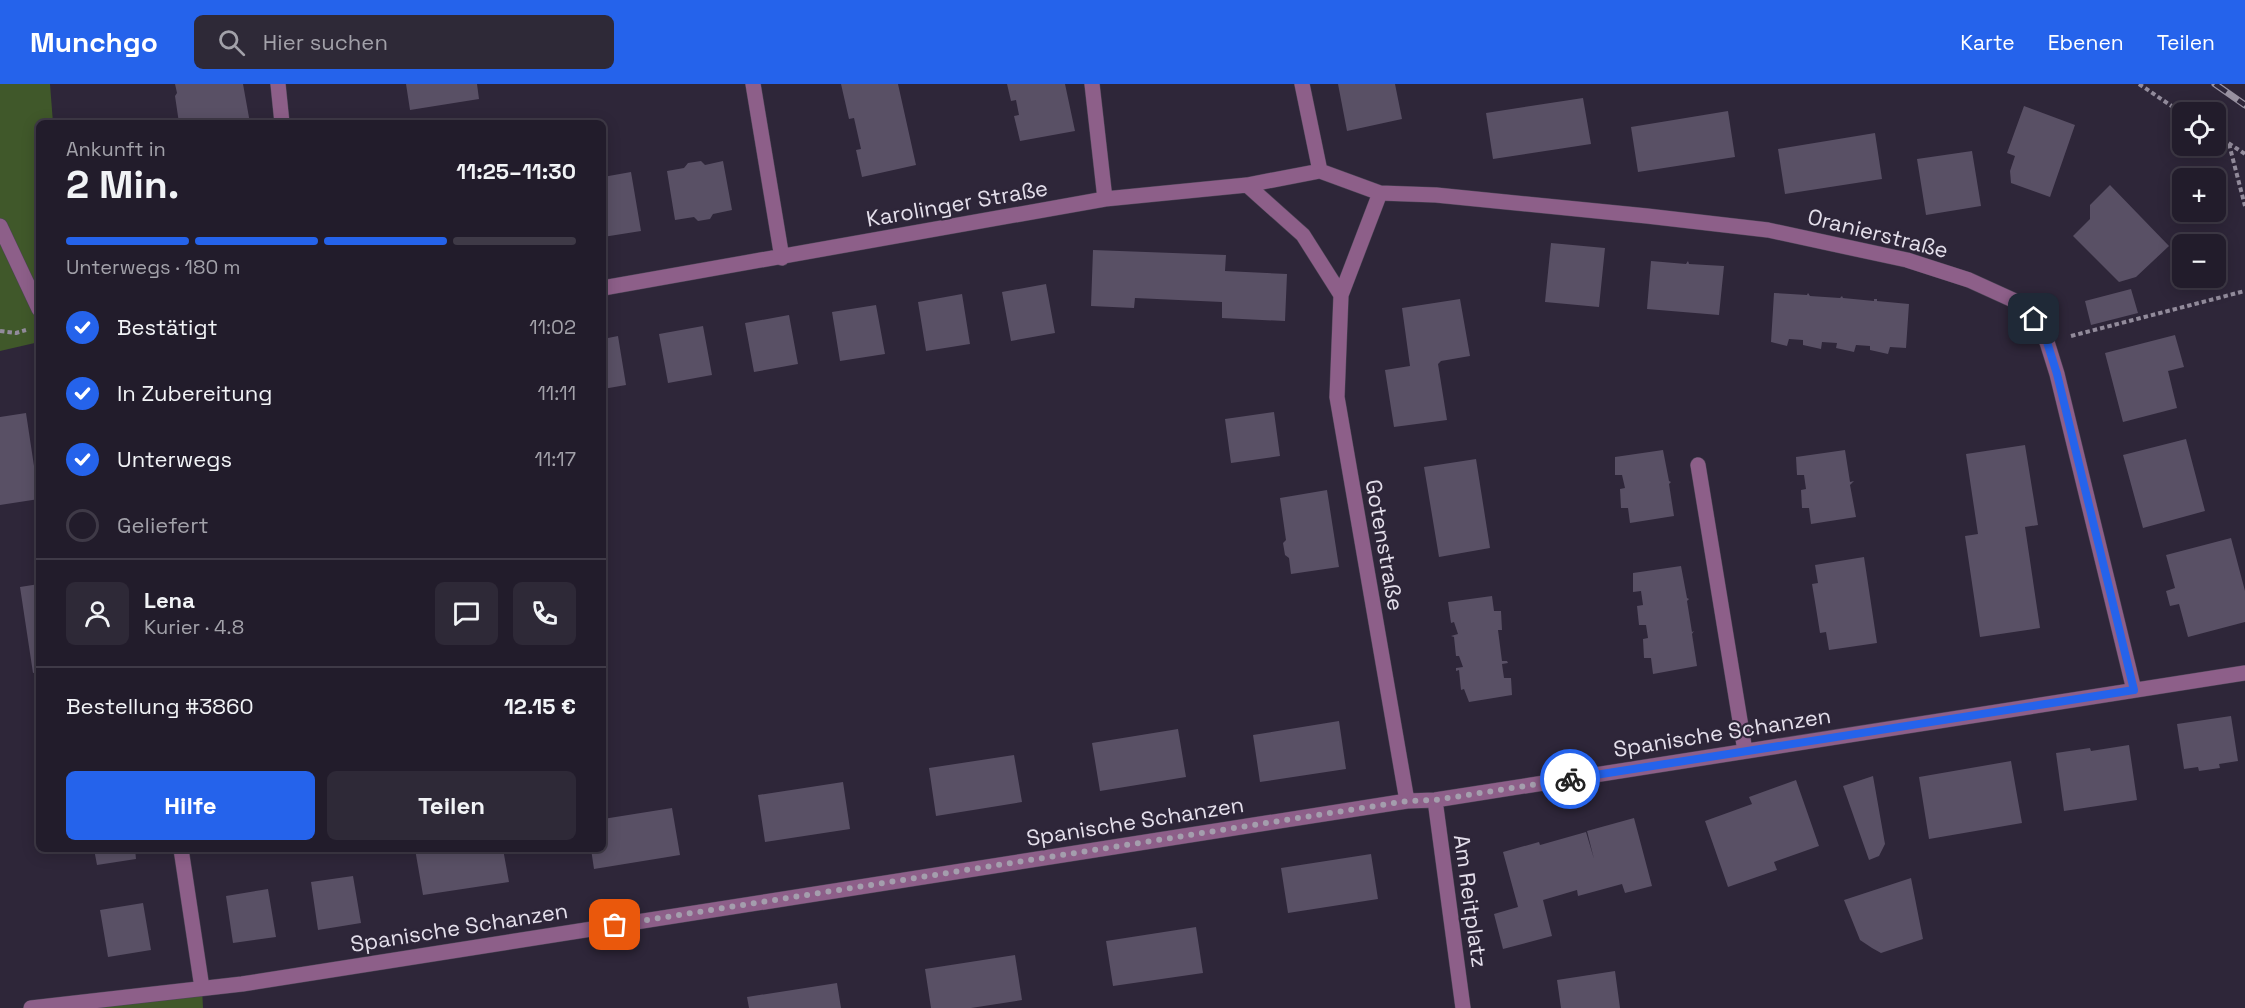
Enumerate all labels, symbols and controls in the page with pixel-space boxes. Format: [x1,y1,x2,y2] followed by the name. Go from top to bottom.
[194,15,614,69] search box
[30,24,158,60] text: Munchgo
[215,26,248,59] icon: search
[263,28,388,56] text: Hier suchen
[1960,29,2015,56] text: Karte
[2048,29,2124,56] text: Ebenen
[2157,29,2215,56] text: Teilen
[2172,102,2226,288] map controls
[2172,102,2226,156] button: locate
[66,136,166,162] text: Ankunft in
[456,157,576,185] text: 11:25–11:30
[66,160,180,209] text: 2 Min.
[2172,168,2226,222] button: +
[864,173,1050,233] street label: Karolinger Straße
[1805,202,1951,264] street label: Oranierstraße
[2172,234,2226,288] button: −
[66,254,241,280] text: Unterwegs · 180 m
[2008,293,2059,344] pin
[2017,302,2050,335] icon: home
[66,311,99,344] icon: check
[117,313,218,341] text: Bestätigt
[529,314,576,340] text: 11:02
[66,377,99,410] icon: check
[117,379,272,407] text: In Zubereitung
[538,380,576,406] text: 11:11
[66,443,99,476] icon: check
[117,445,232,473] text: Unterwegs
[535,446,576,472] text: 11:17
[1360,477,1410,613] street label: Gotenstraße
[117,511,209,539] text: Geliefert
[66,582,129,645] button: person
[435,582,498,645] button: chat
[513,582,576,645] button: phone
[144,586,195,614] text: Lena
[144,614,244,640] text: Kurier · 4.8
[66,692,254,720] text: Bestellung #3860
[504,692,576,720] text: 12.15 €
[1611,701,1833,763] street label: Spanische Schanzen
[1540,749,1600,809] courier
[1554,763,1587,796] icon: bike
[66,771,315,840] button: Hilfe
[327,771,576,840] button: Teilen
[1024,790,1246,852] street label: Spanische Schanzen
[1448,833,1494,969] street label: Am Reitplatz
[348,896,570,958] street label: Spanische Schanzen
[589,899,640,950] pin
[598,908,631,941] icon: bag

